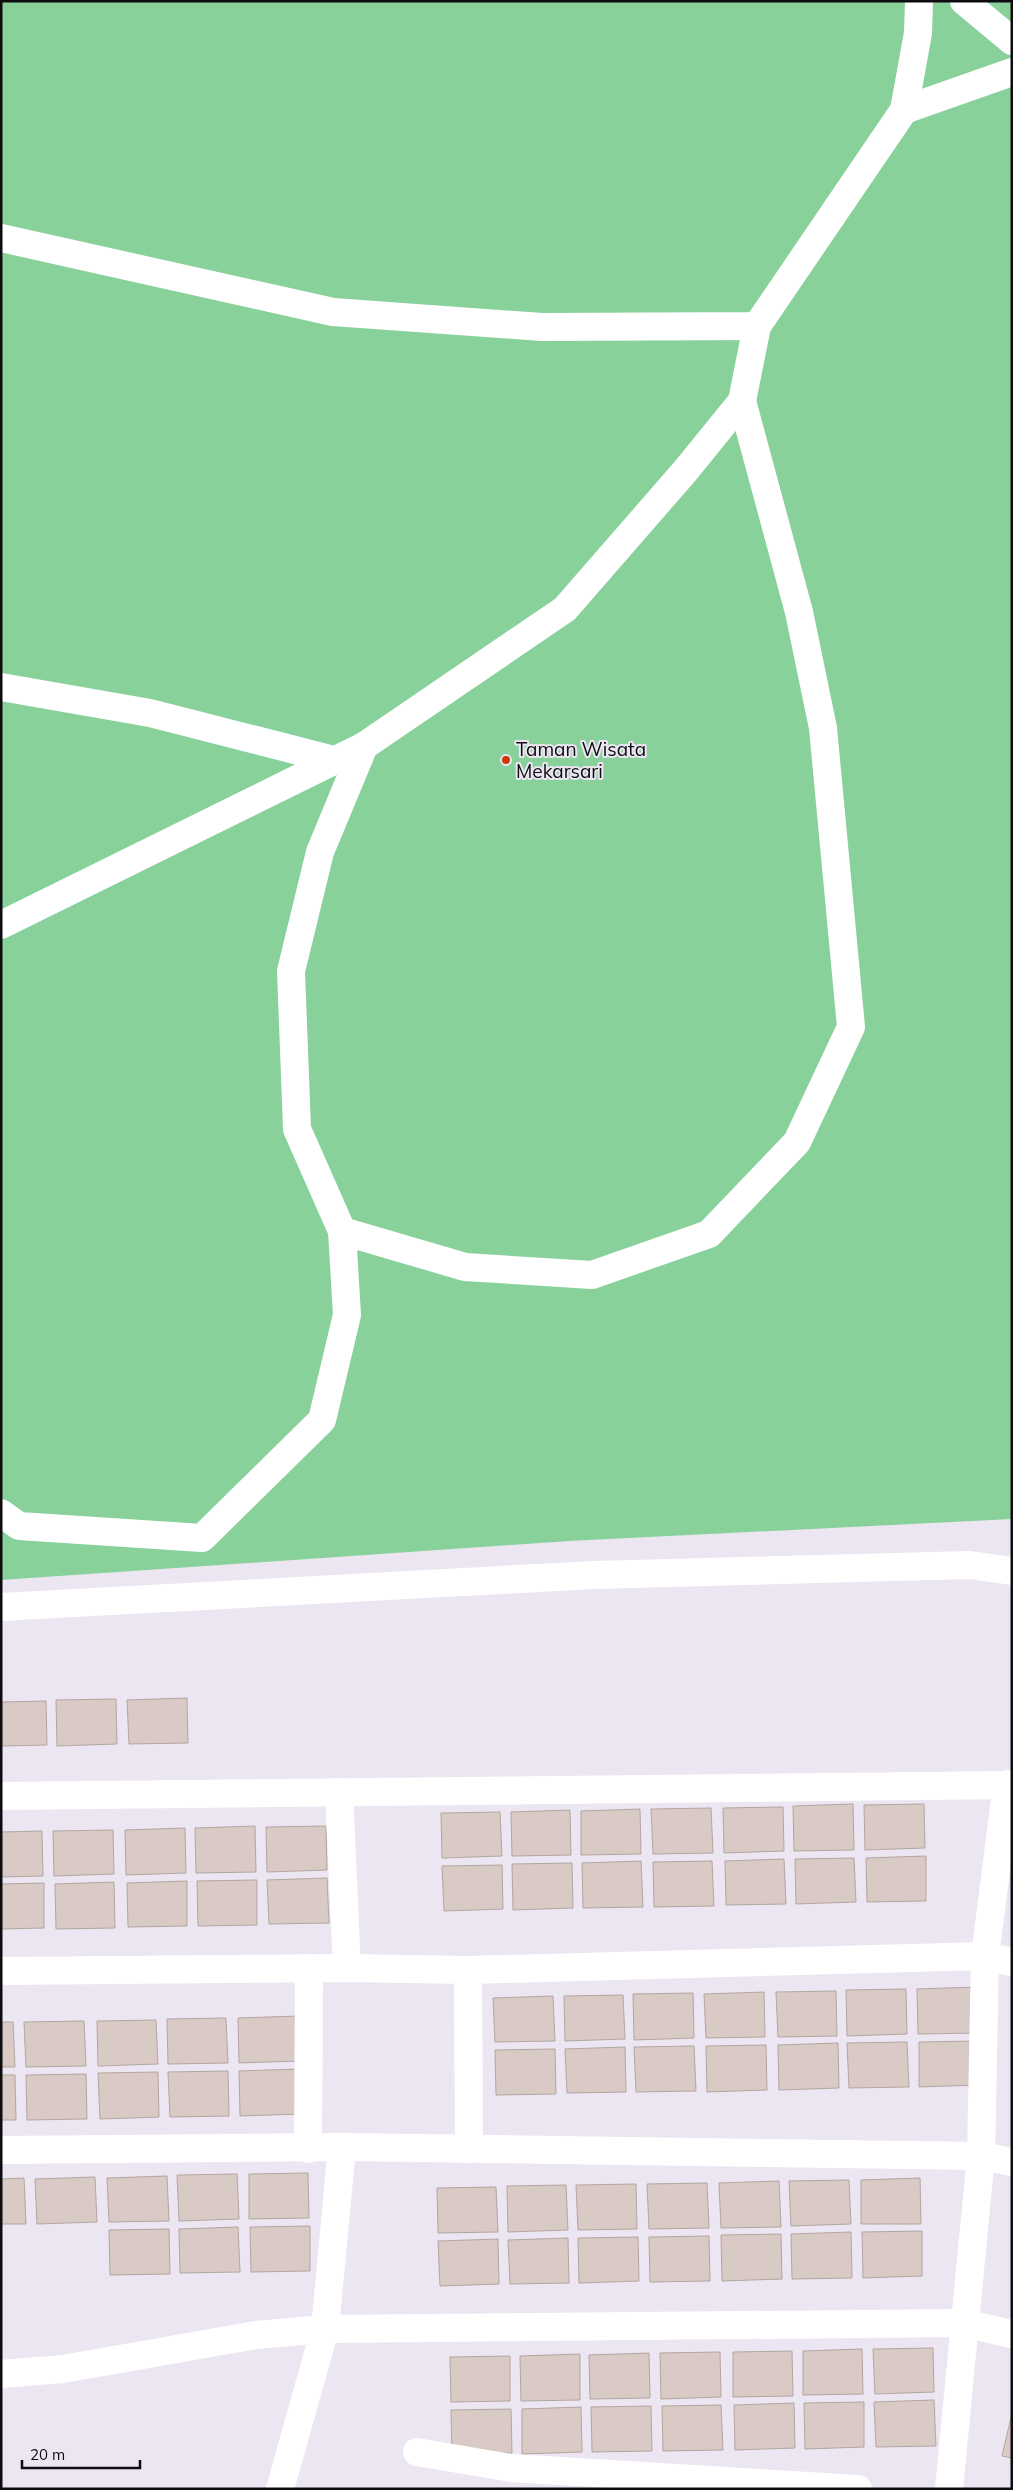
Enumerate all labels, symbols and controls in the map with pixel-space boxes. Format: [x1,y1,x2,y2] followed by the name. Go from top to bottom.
[516,737,646,783] place label: Taman Wisata Mekarsari
[500,754,512,766] marker: Taman Wisata Mekarsari
[22,2438,140,2470] scale bar
[30,2445,65,2464] text: 20 m

